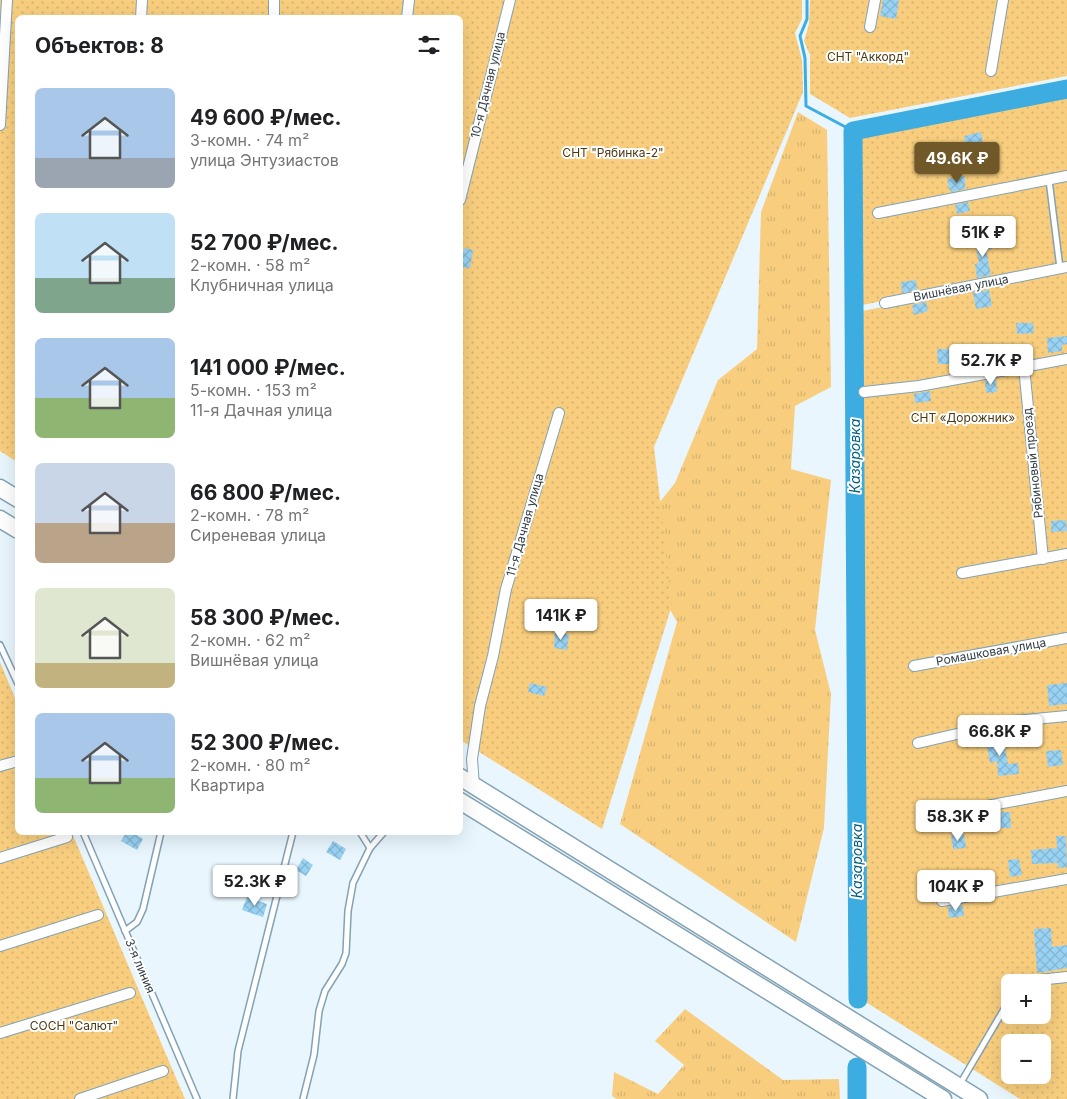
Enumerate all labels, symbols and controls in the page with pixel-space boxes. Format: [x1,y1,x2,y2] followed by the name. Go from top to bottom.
[467,30,508,140] street label: 10-я Дачная улица
[415,31,443,59] icon: filters
[35,33,164,58] text: Объектов: 8
[827,49,909,64] park label: СНТ "Аккорд"
[190,105,342,130] text: 49 600 ₽/мес.
[75,108,135,168] icon: home
[190,130,309,150] text: 3-комн. · 74 m²
[911,142,1003,184] pin: 49.6K ₽
[562,145,664,160] park label: СНТ "Рябинка-2"
[925,148,989,168] text: 49.6K ₽
[190,150,339,170] text: улица Энтузиастов
[948,216,1018,258] pin: 51K ₽
[961,222,1005,242] text: 51K ₽
[190,230,339,255] text: 52 700 ₽/мес.
[75,233,135,293] icon: home
[190,255,310,275] text: 2-комн. · 58 m²
[912,271,1010,304] street label: Вишнёвая улица
[190,275,334,295] text: Клубничная улица
[945,344,1037,386] pin: 52.7K ₽
[960,350,1022,370] text: 52.7K ₽
[190,355,346,380] text: 141 000 ₽/мес.
[75,358,135,418] icon: home
[190,380,317,400] text: 5-комн. · 153 m²
[190,400,332,420] text: 11-я Дачная улица
[1019,407,1046,519] street label: Рябиновый проезд
[911,410,1015,425] park label: СНТ «Дорожник»
[846,418,863,493] water label: Казаровка
[503,471,546,578] street label: 11-я Дачная улица
[190,480,341,505] text: 66 800 ₽/мес.
[75,483,135,543] icon: home
[190,505,309,525] text: 2-комн. · 78 m²
[190,525,326,545] text: Сиреневая улица
[520,598,602,641] pin: 141K ₽
[190,605,341,630] text: 58 300 ₽/мес.
[535,605,587,625] text: 141K ₽
[75,608,135,668] icon: home
[190,630,310,650] text: 2-комн. · 62 m²
[935,634,1047,669] street label: Ромашковая улица
[190,650,319,670] text: Вишнёвая улица
[954,714,1046,757] pin: 66.8K ₽
[969,721,1031,741] text: 66.8K ₽
[190,730,340,755] text: 52 300 ₽/мес.
[75,733,135,793] icon: home
[190,755,311,775] text: 2-комн. · 80 m²
[190,775,265,795] text: Квартира
[912,800,1004,842] pin: 58.3K ₽
[927,806,989,826] text: 58.3K ₽
[848,823,865,898] water label: Казаровка
[209,864,301,907] pin: 52.3K ₽
[915,870,997,912] pin: 104K ₽
[224,871,286,891] text: 52.3K ₽
[928,876,984,896] text: 104K ₽
[122,936,159,995] street label: 3-я линия
[1001,974,1051,1084] map controls
[1001,974,1051,1024] button: +
[30,1018,118,1033] park label: СОСН "Салют"
[1001,1034,1051,1084] button: −

